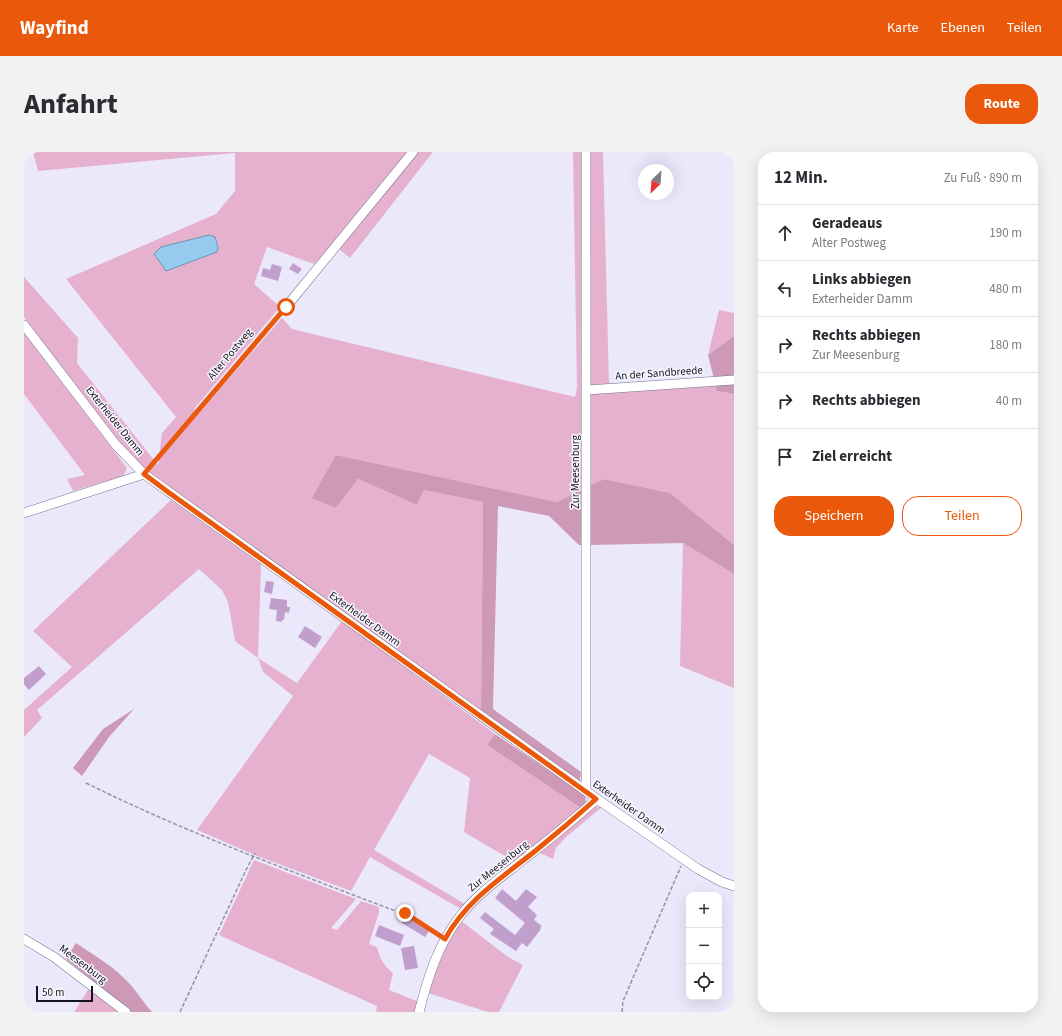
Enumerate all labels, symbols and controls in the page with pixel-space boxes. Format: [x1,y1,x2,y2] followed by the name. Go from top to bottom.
[20,15,89,42] text: Wayfind
[887,18,919,38] text: Karte
[941,18,985,38] text: Ebenen
[1007,18,1042,38] text: Teilen
[24,84,118,124] text: Anfahrt
[965,84,1038,124] button: Route
[638,164,674,200] north arrow
[774,166,828,190] text: 12 Min.
[944,169,1022,187] text: Zu Fuß · 890 m
[812,213,882,234] text: Geradeaus
[774,222,796,244] icon: ahead
[989,224,1022,242] text: 190 m
[812,234,886,252] text: Alter Postweg
[812,269,911,290] text: Links abbiegen
[774,278,796,300] icon: left
[989,280,1022,298] text: 480 m
[812,290,913,308] text: Exterheider Damm
[277,298,295,316] route start
[204,325,256,383] street label: Alter Postweg
[812,325,921,346] text: Rechts abbiegen
[774,334,796,356] icon: right
[989,336,1022,354] text: 180 m
[812,346,899,364] text: Zur Meesenburg
[615,362,704,384] street label: An der Sandbreede
[82,383,148,459] street label: Exterheider Damm
[774,390,796,412] icon: right
[812,390,921,411] text: Rechts abbiegen
[996,392,1022,410] text: 40 m
[568,435,583,509] street label: Zur Meesenburg
[774,446,796,468] icon: arrive
[812,446,892,467] text: Ziel erreicht
[774,496,894,536] button: Speichern
[902,496,1022,536] button: Teilen
[326,588,404,650] street label: Exterheider Damm
[590,776,668,838] street label: Exterheider Damm
[465,837,532,895] street label: Zur Meesenburg
[686,892,722,1000] map controls
[686,892,722,928] button: +
[396,904,414,922] route end
[686,928,722,964] button: −
[56,941,110,987] street label: Meesenburg
[686,964,722,1000] button: locate
[36,984,93,1003] scale bar
[42,985,64,1000] text: 50 m

